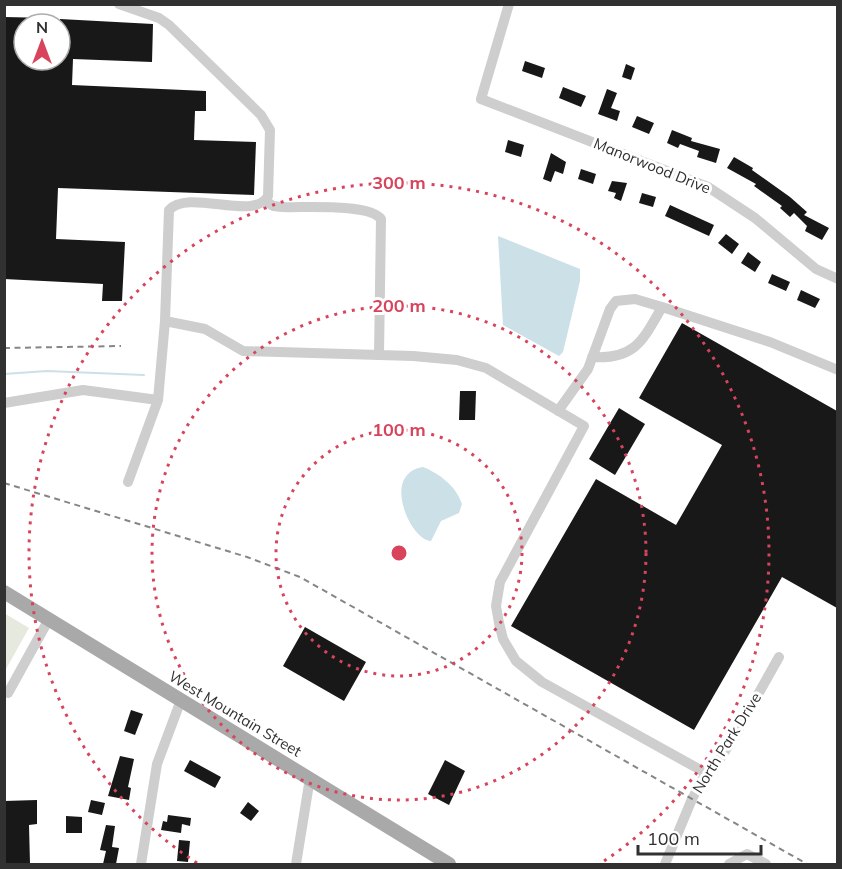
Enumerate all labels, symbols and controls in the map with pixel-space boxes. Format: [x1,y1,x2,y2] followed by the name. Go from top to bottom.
[12,12,72,72] north arrow
[36,17,48,37] text: N
[591,133,713,198] street label: Manorwood Drive
[372,171,426,194] text: 300 m
[372,294,426,317] text: 200 m
[372,418,426,441] text: 100 m
[389,543,409,563] centre of rings
[165,666,305,761] street label: West Mountain Street
[688,689,765,797] street label: North Park Drive
[638,818,761,856] scale bar
[647,827,700,850] text: 100 m

